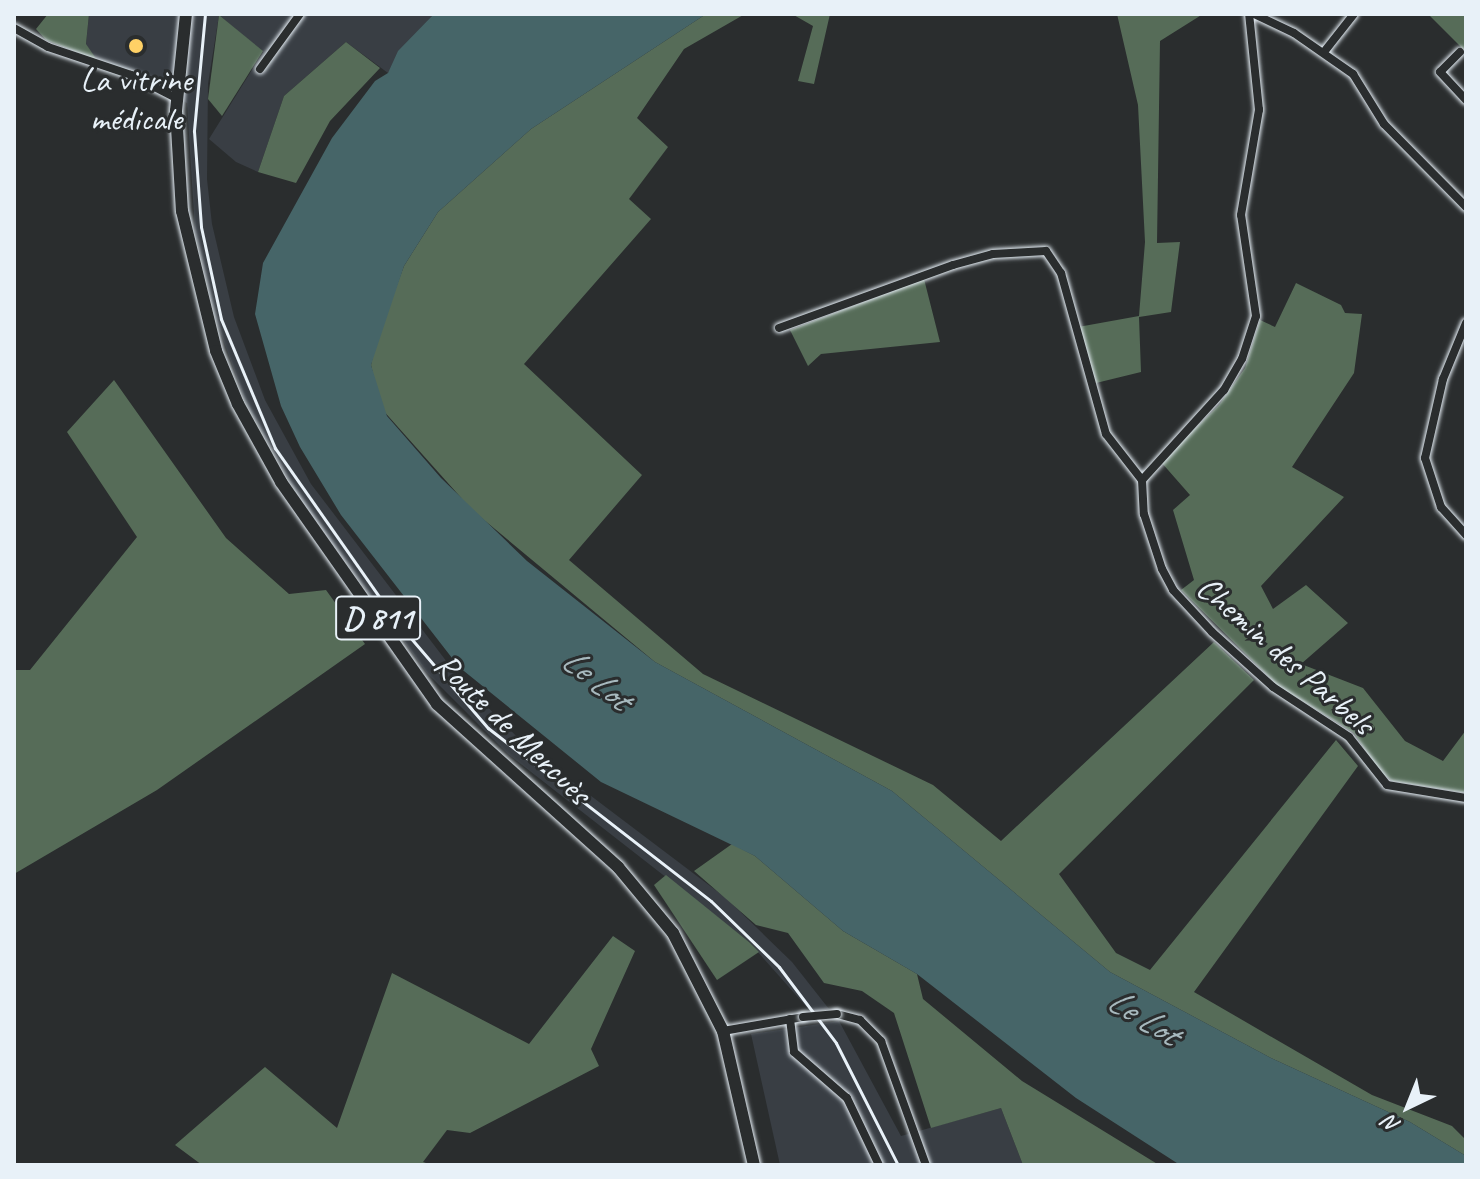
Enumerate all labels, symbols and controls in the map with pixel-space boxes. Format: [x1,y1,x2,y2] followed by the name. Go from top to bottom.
[127,37,145,55] marker: La vitrine médicale
[80,59,192,138] place label: La vitrine médicale
[1189,567,1383,743] street label: Chemin des Parbels
[334,590,422,646] road number: D 811
[553,638,639,720] water label: Le Lot
[427,644,599,812] street label: Route de Mercuès
[1099,979,1187,1055] water label: Le Lot
[1368,1067,1448,1147] north arrow
[1377,1110,1406,1139] text: N

